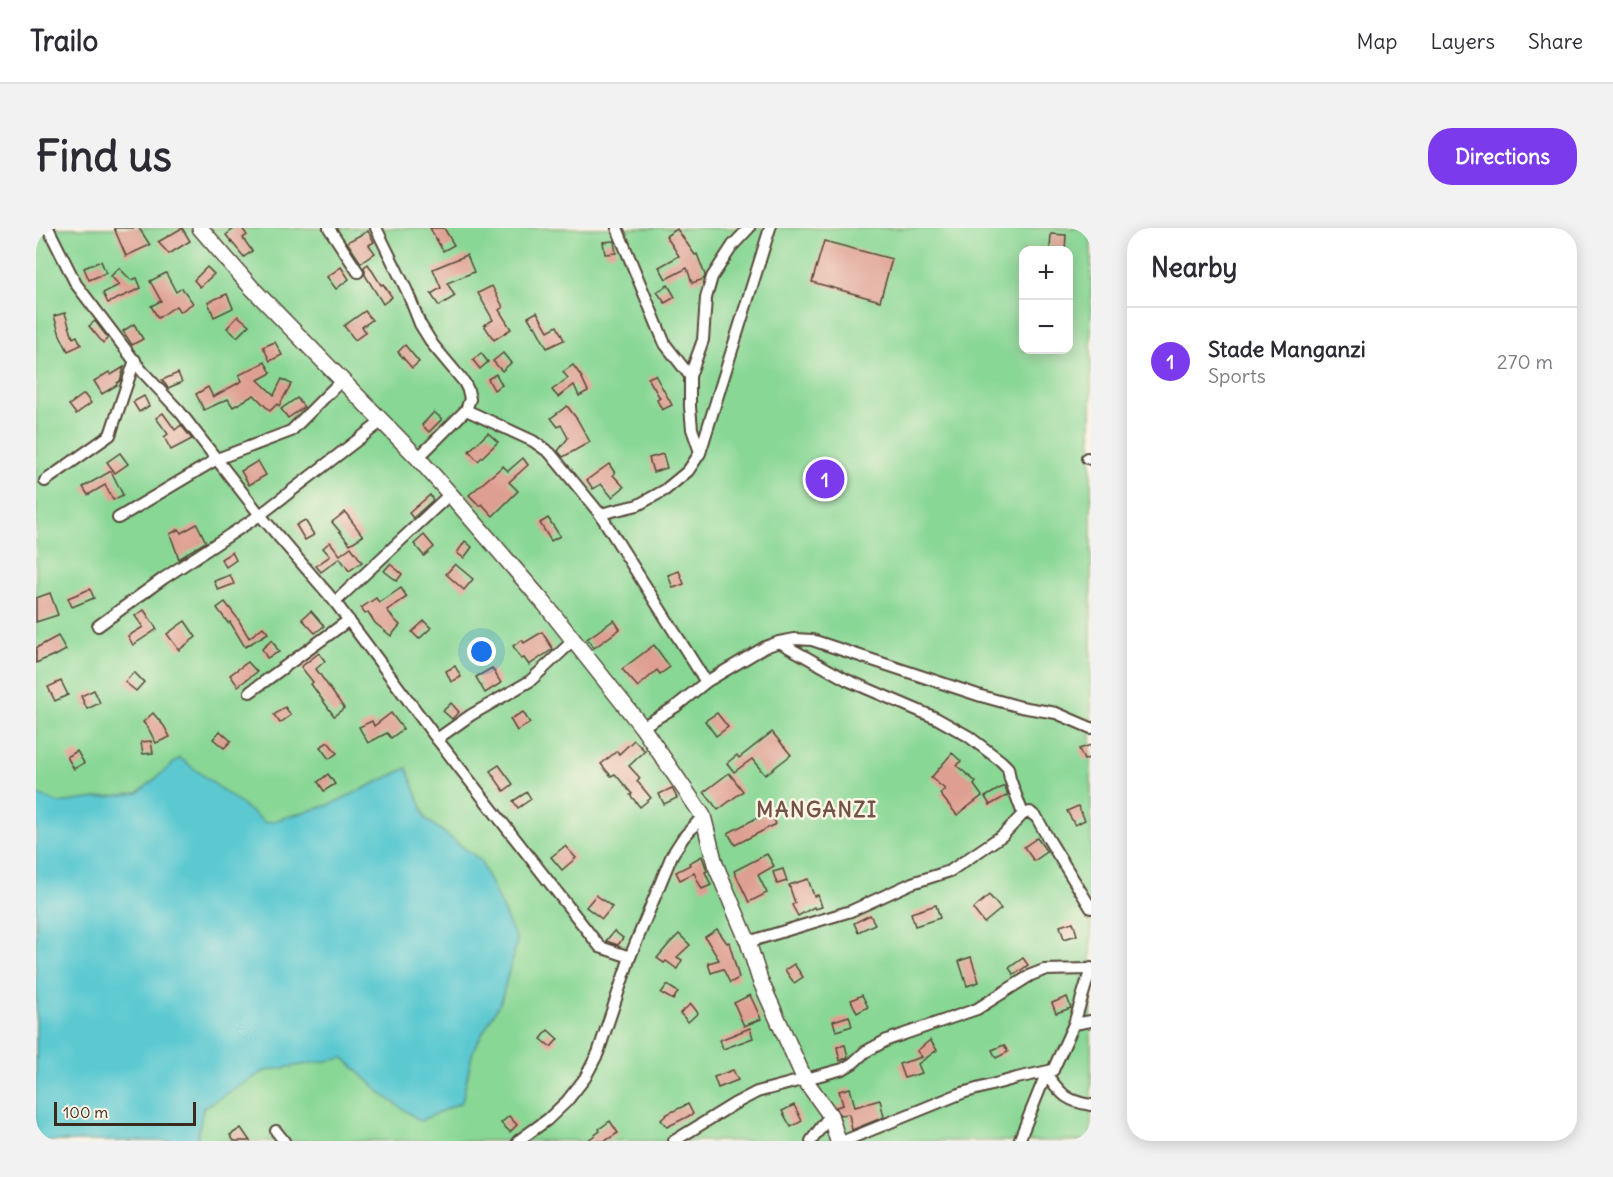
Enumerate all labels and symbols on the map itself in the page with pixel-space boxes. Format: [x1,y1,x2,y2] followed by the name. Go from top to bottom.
[806,456,844,502] pin: 1
[467,637,496,666] your location
[756,796,878,823] district label: MANGANZI
[54,1099,196,1126] scale bar

